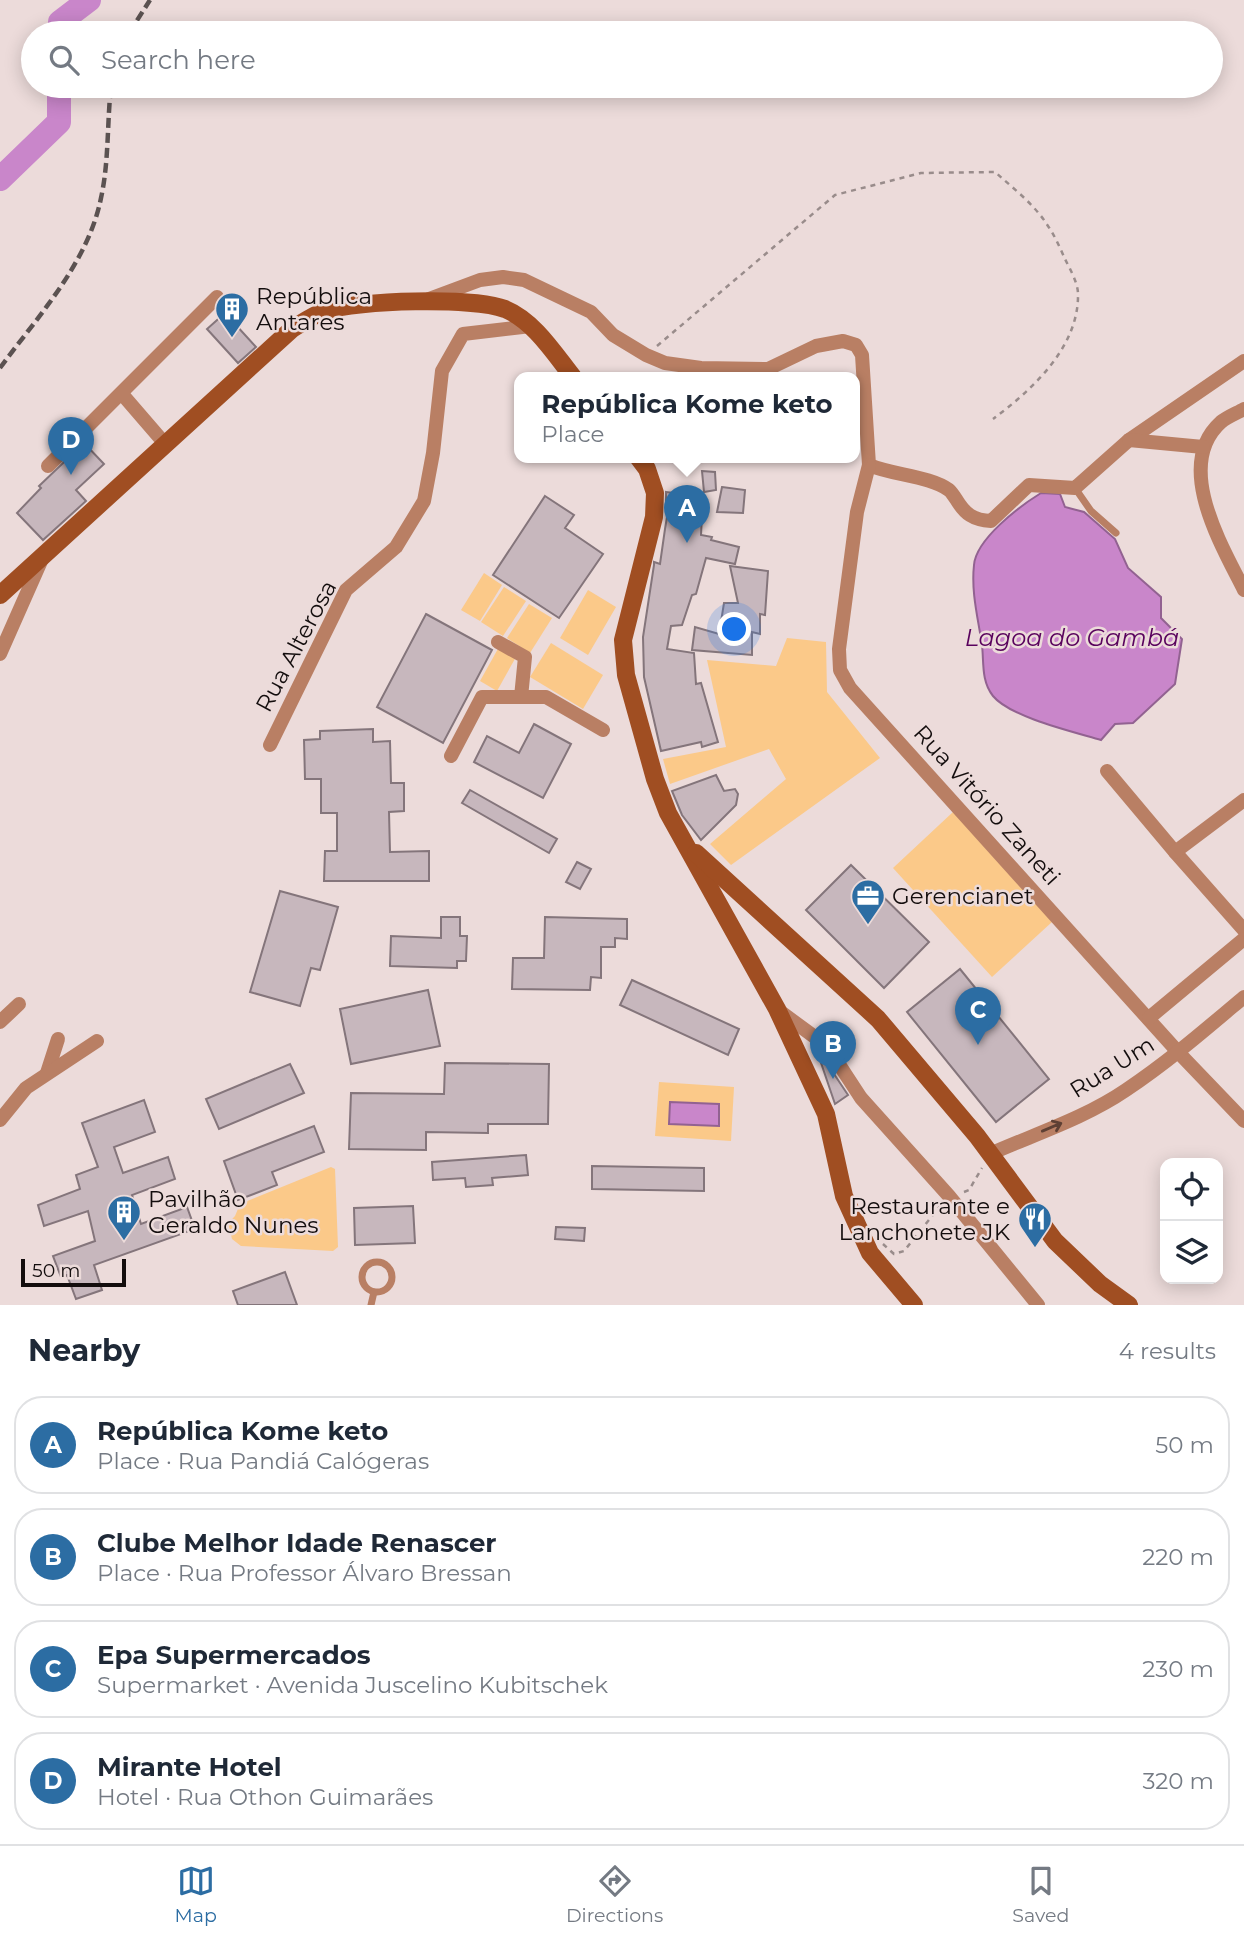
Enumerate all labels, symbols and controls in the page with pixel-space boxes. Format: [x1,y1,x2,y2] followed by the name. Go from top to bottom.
[21,21,1223,98] search box
[45,41,83,79] icon: search
[101,44,256,76] text: Search here
[256,282,372,336] place label: República Antares
[213,290,251,339] building icon: República Antares
[514,372,860,463] popup
[541,388,833,420] text: República Kome keto
[48,417,94,475] pin: D
[541,420,604,448] text: Place
[664,485,710,543] pin: A
[250,575,342,717] street label: Rua Alterosa
[717,612,751,646] your location
[965,623,1179,652] water label: Lagoa do Gambá
[908,719,1066,891] street label: Rua Vitório Zaneti
[849,877,887,926] office icon: Gerencianet
[892,882,1033,910] place label: Gerencianet
[955,987,1001,1045] pin: C
[810,1021,856,1079] pin: B
[1065,1030,1159,1104] street label: Rua Um
[1041,1120,1063,1133] one-way arrow
[1160,1158,1223,1284] map controls
[1160,1158,1223,1221] button: locate
[148,1185,319,1239] place label: Pavilhão Geraldo Nunes
[838,1192,1011,1246] place label: Restaurante e Lanchonete JK
[105,1193,143,1242] building icon: Pavilhão Geraldo Nunes
[1016,1200,1054,1249] restaurant icon: Restaurante e Lanchonete JK
[1160,1221,1223,1284] button: layers
[21,1256,126,1288] scale bar
[32,1259,80,1282] text: 50 m
[28,1332,140,1369] text: Nearby
[1119,1337,1216,1365] text: 4 results
[97,1415,388,1447] text: República Kome keto
[44,1431,62,1459] text: A
[1155,1431,1214,1459] text: 50 m
[97,1447,429,1475] text: Place · Rua Pandiá Calógeras
[97,1527,497,1559] text: Clube Melhor Idade Renascer
[44,1543,62,1571] text: B
[1142,1543,1214,1571] text: 220 m
[97,1559,512,1587] text: Place · Rua Professor Álvaro Bressan
[97,1639,371,1671] text: Epa Supermercados
[45,1655,61,1683] text: C
[1142,1655,1214,1683] text: 230 m
[97,1671,608,1699] text: Supermarket · Avenida Juscelino Kubitschek
[97,1751,282,1783] text: Mirante Hotel
[44,1767,63,1795] text: D
[1142,1767,1214,1795] text: 320 m
[97,1783,433,1811] text: Hotel · Rua Othon Guimarães
[175,1862,217,1927] tab: Map
[566,1862,663,1927] tab: Directions
[1012,1862,1069,1927] tab: Saved

